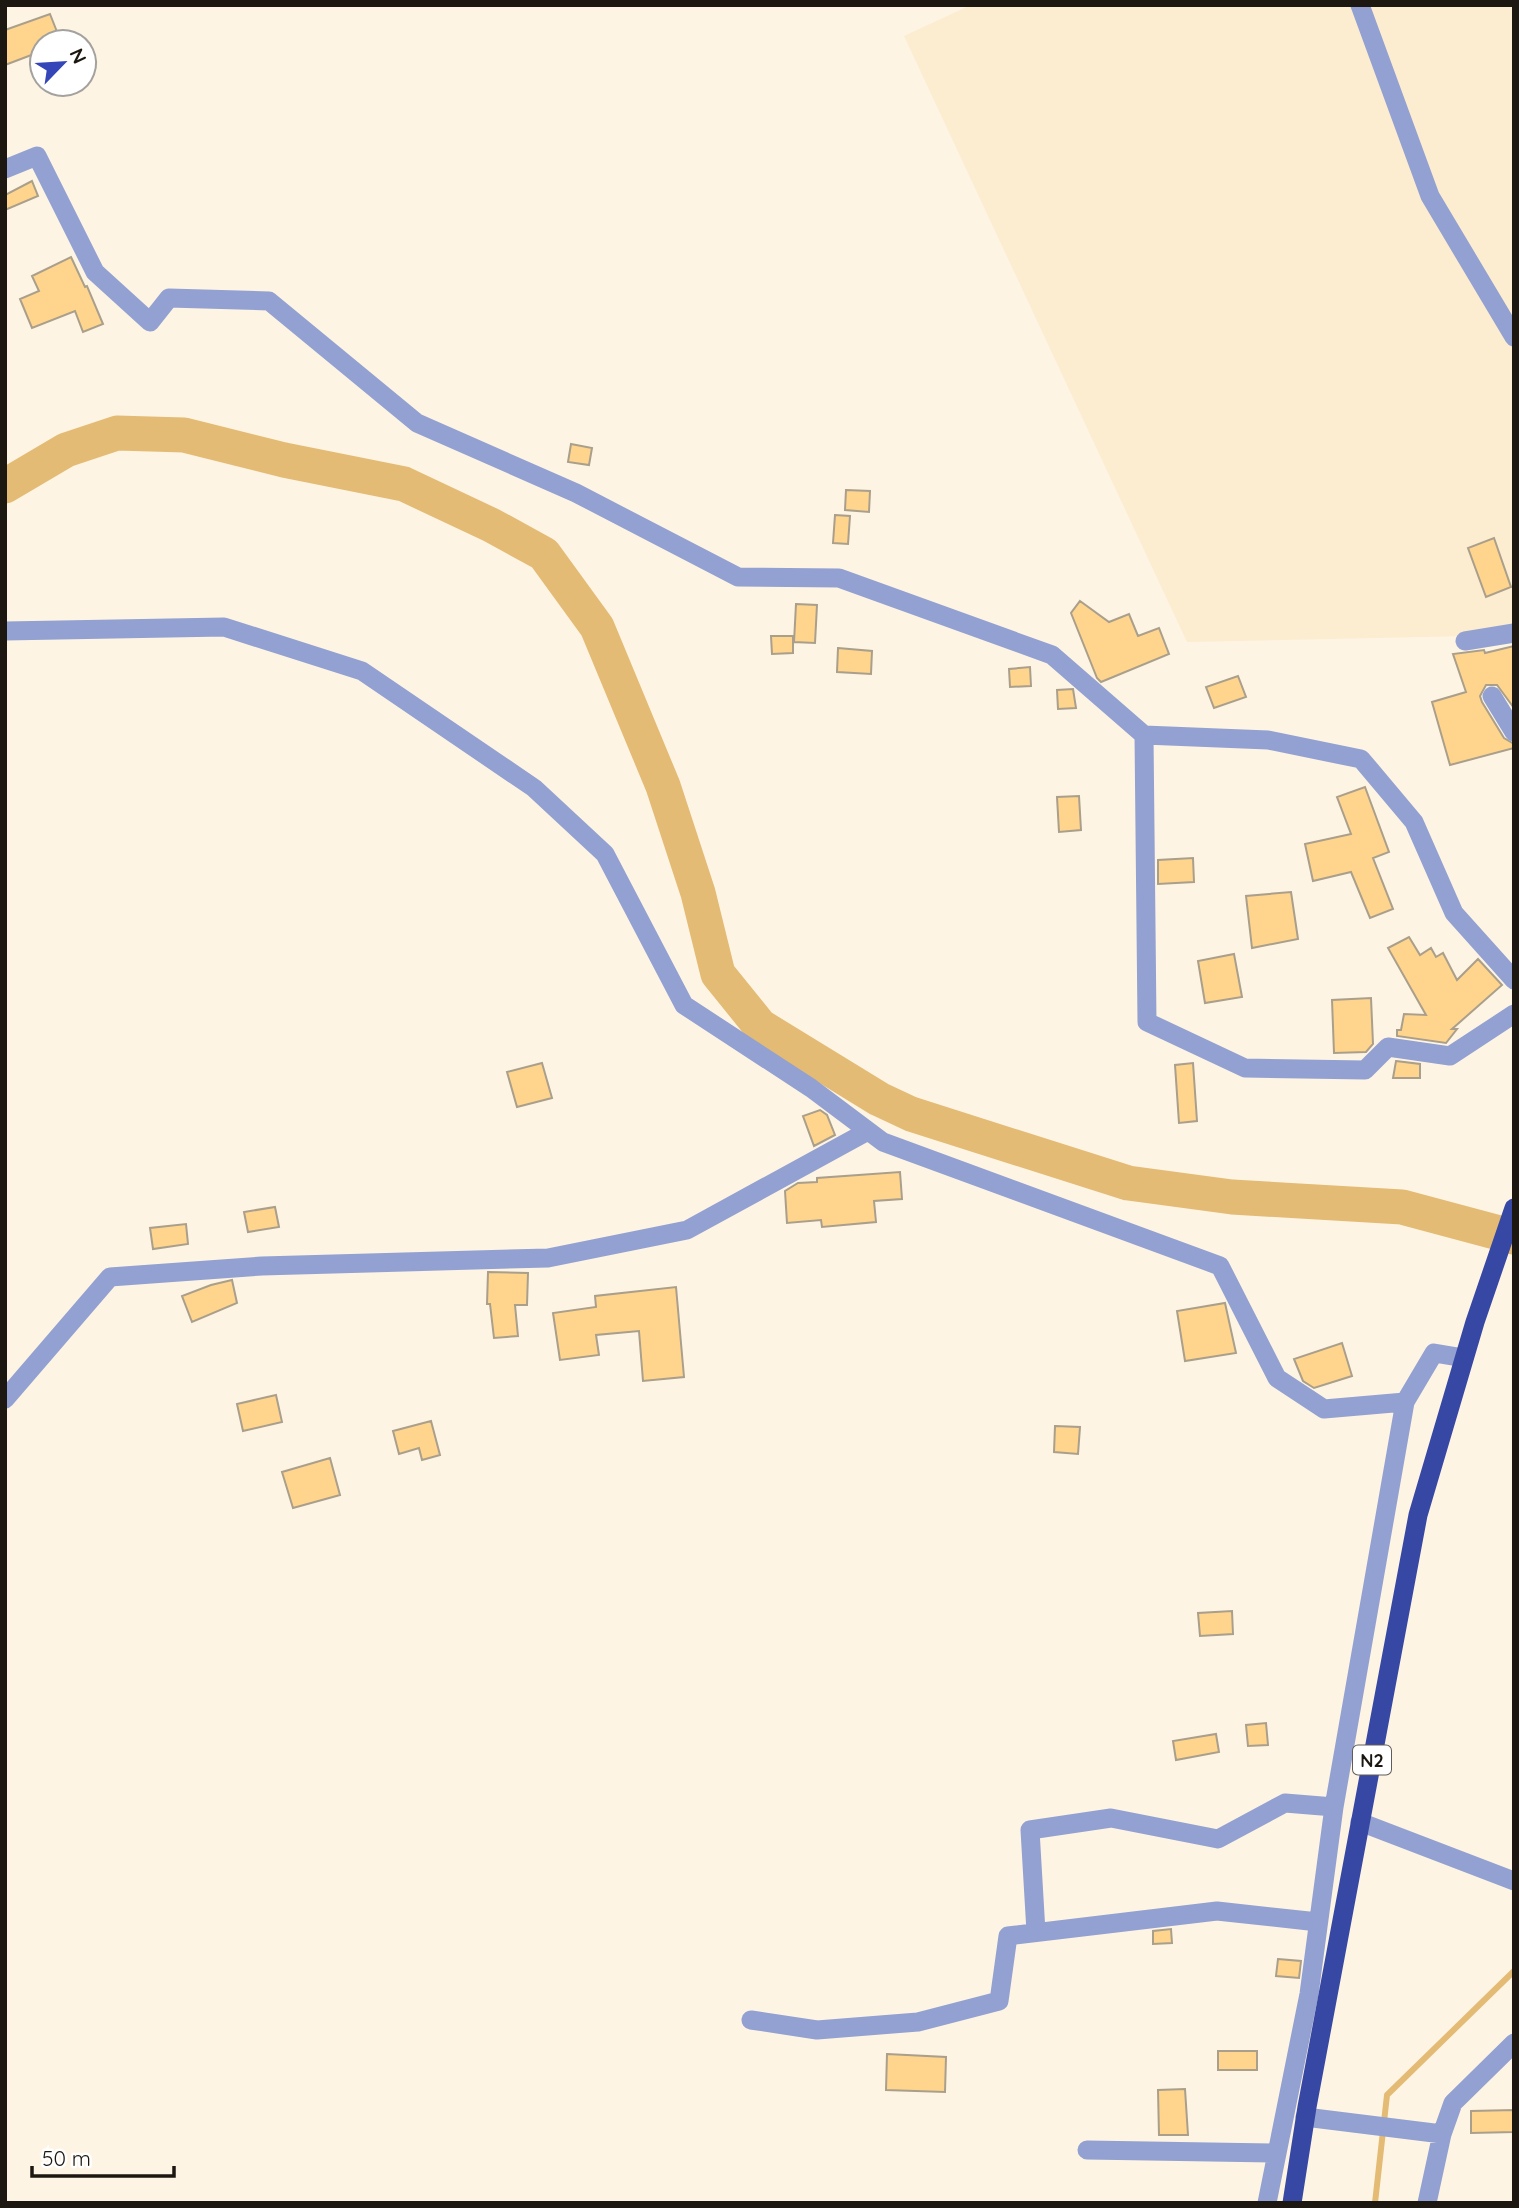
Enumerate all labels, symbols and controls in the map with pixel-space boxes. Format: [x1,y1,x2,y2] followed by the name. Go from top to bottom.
[28,28,98,98] north arrow
[65,44,92,67] text: N
[1353,1745,1391,1774] road number: N2
[32,2134,173,2178] scale bar
[42,2145,91,2171] text: 50 m

